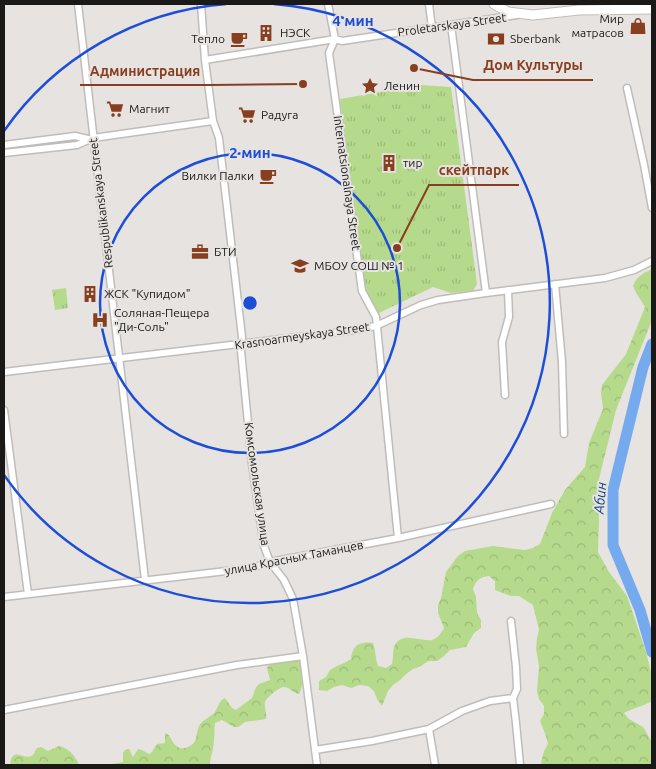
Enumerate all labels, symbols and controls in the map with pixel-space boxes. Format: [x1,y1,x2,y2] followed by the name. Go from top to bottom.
[397,10,507,39] street label: Proletarskaya Street
[332,12,374,29] text: 4 мин
[571,12,624,39] place label: Мир матрасов
[628,16,648,36] shop icon: Мир матрасов
[256,23,276,43] building icon: НЭСК
[280,26,311,39] place label: НЭСК
[229,29,249,49] cafe icon: Тепло
[486,29,506,49] bank icon: Sberbank
[191,32,225,45] place label: Тепло
[510,32,561,45] place label: Sberbank
[473,51,593,80] callout: Дом Культуры
[80,56,210,85] callout: Администрация
[483,57,583,73] text: Дом Культуры
[90,63,200,79] text: Администрация
[360,76,380,96] place icon: Ленин
[384,79,420,92] place label: Ленин
[105,99,125,119] supermarket icon: Магнит
[129,102,171,115] place label: Магнит
[237,105,257,125] supermarket icon: Радуга
[261,108,298,121] place label: Радуга
[332,115,363,251] street label: Internatsionalnaya Street
[86,137,115,269] street label: Respublikanskaya Street
[229,144,271,161] text: 2 мин
[379,153,399,173] building icon: тир
[403,156,422,169] place label: тир
[429,156,519,185] callout: скейтпарк
[439,162,509,178] text: скейтпарк
[258,166,278,186] cafe icon: Вилки Палки
[181,169,254,182] place label: Вилки Палки
[190,242,210,262] office icon: БТИ
[214,245,237,258] place label: БТИ
[290,256,310,276] school or university icon: МБОУ СОШ № 1
[314,259,404,272] place label: МБОУ СОШ № 1
[80,284,100,304] building icon: ЖСК "Купидом"
[104,287,191,300] place label: ЖСК "Купидом"
[241,294,259,312] centre of rings
[114,306,210,333] place label: Соляная-Пещера "Ди-Соль"
[90,310,110,330] hospital icon: Соляная-Пещера "Ди-Соль"
[234,320,371,351] street label: Krasnoarmeyskaya Street
[242,421,273,546] street label: Комсомольская улица
[591,481,609,515] water label: Абин
[224,538,364,577] street label: улица Красных Таманцев

